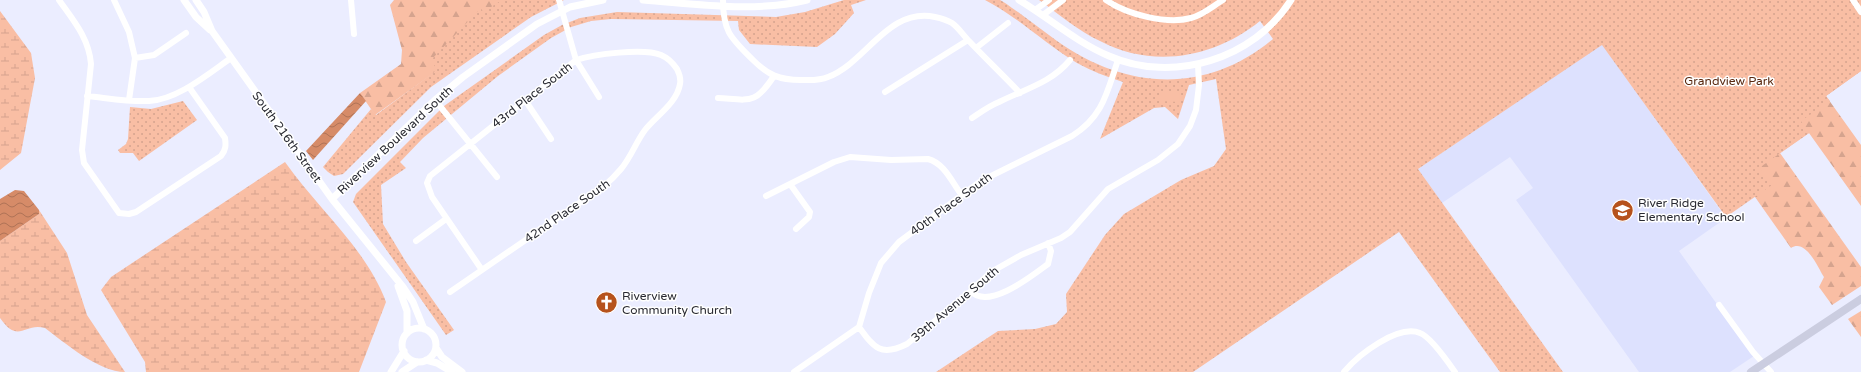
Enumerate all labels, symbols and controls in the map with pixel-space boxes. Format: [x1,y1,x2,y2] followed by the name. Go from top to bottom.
[489,59,575,131] street label: 43rd Place South
[1684,74,1774,88] park label: Grandview Park
[334,83,456,197] street label: Riverview Boulevard South
[249,89,325,186] street label: South 216th Street
[907,170,995,238] street label: 40th Place South
[522,176,612,246] street label: 42nd Place South
[1638,196,1745,224] place label: River Ridge Elementary School
[1609,197,1635,223] school or university icon: River Ridge Elementary School
[908,263,1002,345] street label: 39th Avenue South
[622,289,732,317] place label: Riverview Community Church
[593,290,619,316] church icon: Riverview Community Church

